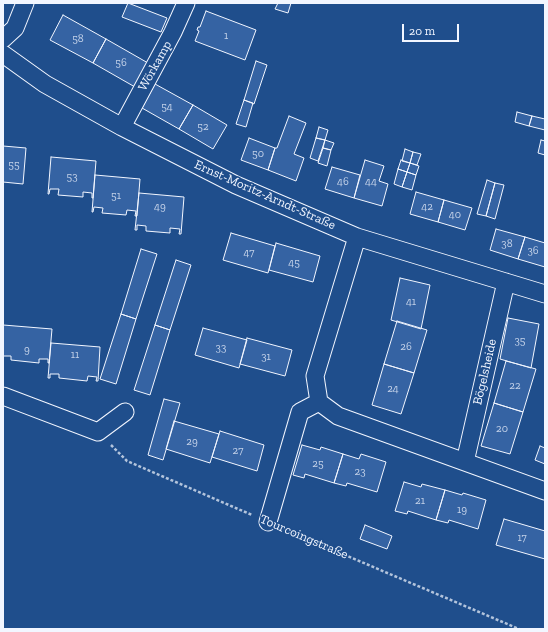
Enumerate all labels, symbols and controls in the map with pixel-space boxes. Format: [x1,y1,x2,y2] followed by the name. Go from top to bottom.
[404,16,461,42] scale bar
[409,24,435,38] text: 20 m
[224,29,228,43] house number: 1
[72,32,84,46] house number: 58
[135,38,175,94] street label: Wörkamp
[115,56,127,70] house number: 56
[161,100,173,114] house number: 54
[197,120,209,134] house number: 52
[252,147,264,161] house number: 50
[192,157,338,233] street label: Ernst-Moritz-Arndt-Straße
[8,158,20,172] house number: 55
[66,170,78,184] house number: 53
[337,175,349,189] house number: 46
[365,175,377,189] house number: 44
[111,189,121,203] house number: 51
[154,200,166,214] house number: 49
[421,200,433,214] house number: 42
[449,208,461,222] house number: 40
[501,237,513,251] house number: 38
[527,244,539,258] house number: 36
[244,246,254,260] house number: 47
[288,256,300,270] house number: 45
[406,295,416,309] house number: 41
[514,334,526,348] house number: 35
[470,338,500,406] street label: Bögelsheide
[400,340,412,354] house number: 26
[216,341,226,355] house number: 33
[24,343,30,357] house number: 9
[71,348,79,362] house number: 11
[261,350,271,364] house number: 31
[509,379,521,393] house number: 22
[387,382,399,396] house number: 24
[496,422,508,436] house number: 20
[186,435,198,449] house number: 29
[233,444,243,458] house number: 27
[312,457,324,471] house number: 25
[354,465,366,479] house number: 23
[415,494,425,508] house number: 21
[457,503,467,517] house number: 19
[258,511,350,563] street label: Tourcoingstraße
[517,531,527,545] house number: 17

